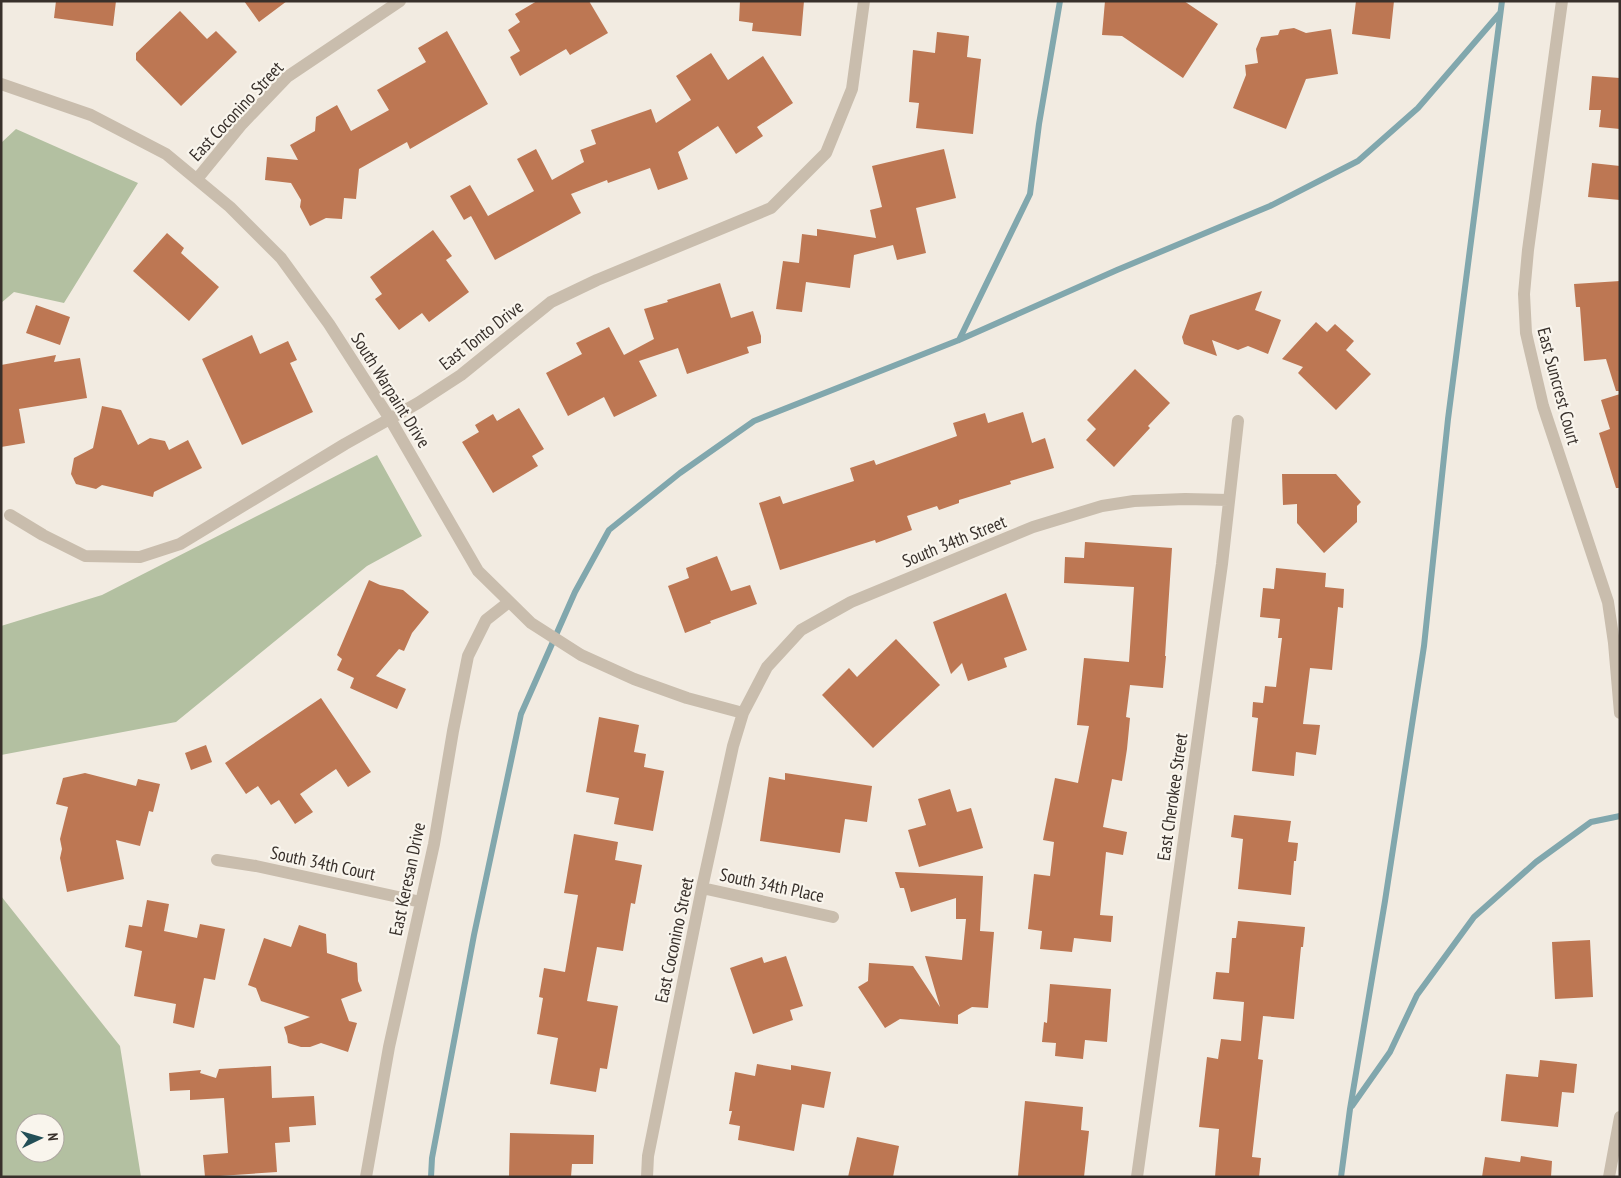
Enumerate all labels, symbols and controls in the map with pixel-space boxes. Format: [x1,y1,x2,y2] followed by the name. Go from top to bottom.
[184,56,288,166] street label: East Coconino Street
[434,295,528,375] street label: East Tonto Drive
[1532,325,1586,447] street label: East Suncrest Court
[346,328,436,452] street label: South Warpaint Drive
[899,510,1009,572] street label: South 34th Street
[1152,732,1192,862] street label: East Cherokee Street
[384,820,430,938] street label: East Keresan Drive
[269,841,378,885] street label: South 34th Court
[718,863,826,907] street label: South 34th Place
[649,875,699,1005] street label: East Coconino Street
[15,1113,65,1163] north arrow
[44,1132,62,1141] text: N

